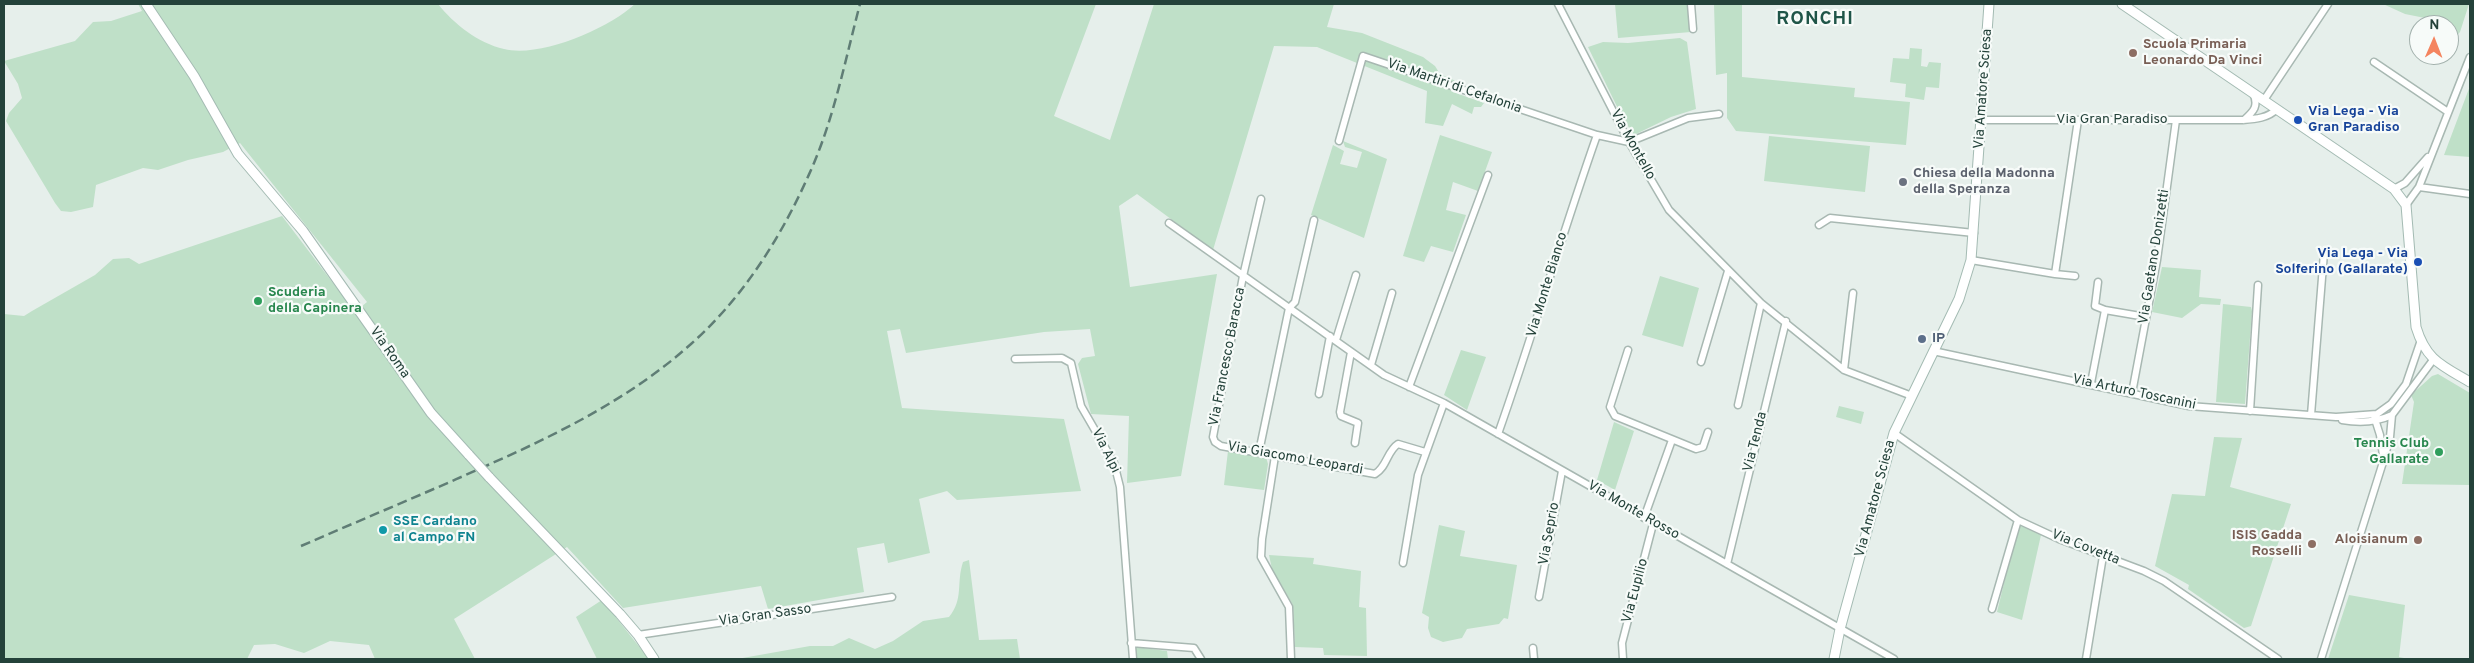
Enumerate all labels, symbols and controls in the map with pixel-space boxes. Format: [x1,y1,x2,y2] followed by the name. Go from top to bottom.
[1775,9,1855,31] district label: RONCHI
[2409,15,2459,65] north arrow
[2429,17,2439,34] text: N
[1971,28,1997,150] street label: Via Amatore Sciesa
[2143,37,2262,70] place label: Scuola Primaria Leonardo Da Vinci
[2127,47,2139,59] marker: Scuola Primaria Leonardo Da Vinci
[1384,56,1524,118] street label: Via Martiri di Cefalonia
[2308,104,2400,136] place label: Via Lega - Via Gran Paradiso
[1606,107,1658,183] street label: Via Montello
[2056,112,2168,128] street label: Via Gran Paradiso
[2292,114,2304,126] marker: Via Lega - Via Gran Paradiso
[1913,166,2055,198] place label: Chiesa della Madonna della Speranza
[1897,176,1909,188] marker: Chiesa della Madonna della Speranza
[2136,188,2174,326] street label: Via Gaetano Donizetti
[1524,230,1572,340] street label: Via Monte Bianco
[2275,246,2408,278] place label: Via Lega - Via Solferino (Gallarate)
[2412,256,2424,268] marker: Via Lega - Via Solferino (Gallarate)
[268,285,362,318] place label: Scuderia della Capinera
[1206,286,1250,428] street label: Via Francesco Baracca
[252,295,264,307] marker: Scuderia della Capinera
[365,324,413,382] street label: Via Roma
[1932,331,1945,347] place label: IP
[1916,333,1928,345] marker: IP
[2071,372,2197,414] street label: Via Arturo Toscanini
[1740,410,1772,474] street label: Via Tenda
[1087,426,1123,476] street label: Via Alpi
[2354,436,2429,468] place label: Tennis Club Gallarate
[1226,439,1364,479] street label: Via Giacomo Leopardi
[1852,439,1900,559] street label: Via Amatore Sciesa
[2433,446,2445,458] marker: Tennis Club Gallarate
[1584,478,1682,544] street label: Via Monte Rosso
[1536,501,1564,567] street label: Via Seprio
[393,514,477,546] place label: SSE Cardano al Campo FN
[377,524,389,536] marker: SSE Cardano al Campo FN
[2048,527,2122,569] street label: Via Covetta
[2232,528,2302,560] place label: ISIS Gadda Rosselli
[2334,532,2408,548] place label: Aloisianum
[2412,534,2424,546] marker: Aloisianum
[2306,538,2318,550] marker: ISIS Gadda Rosselli
[1619,557,1653,625] street label: Via Eupilio
[718,601,812,631] street label: Via Gran Sasso

